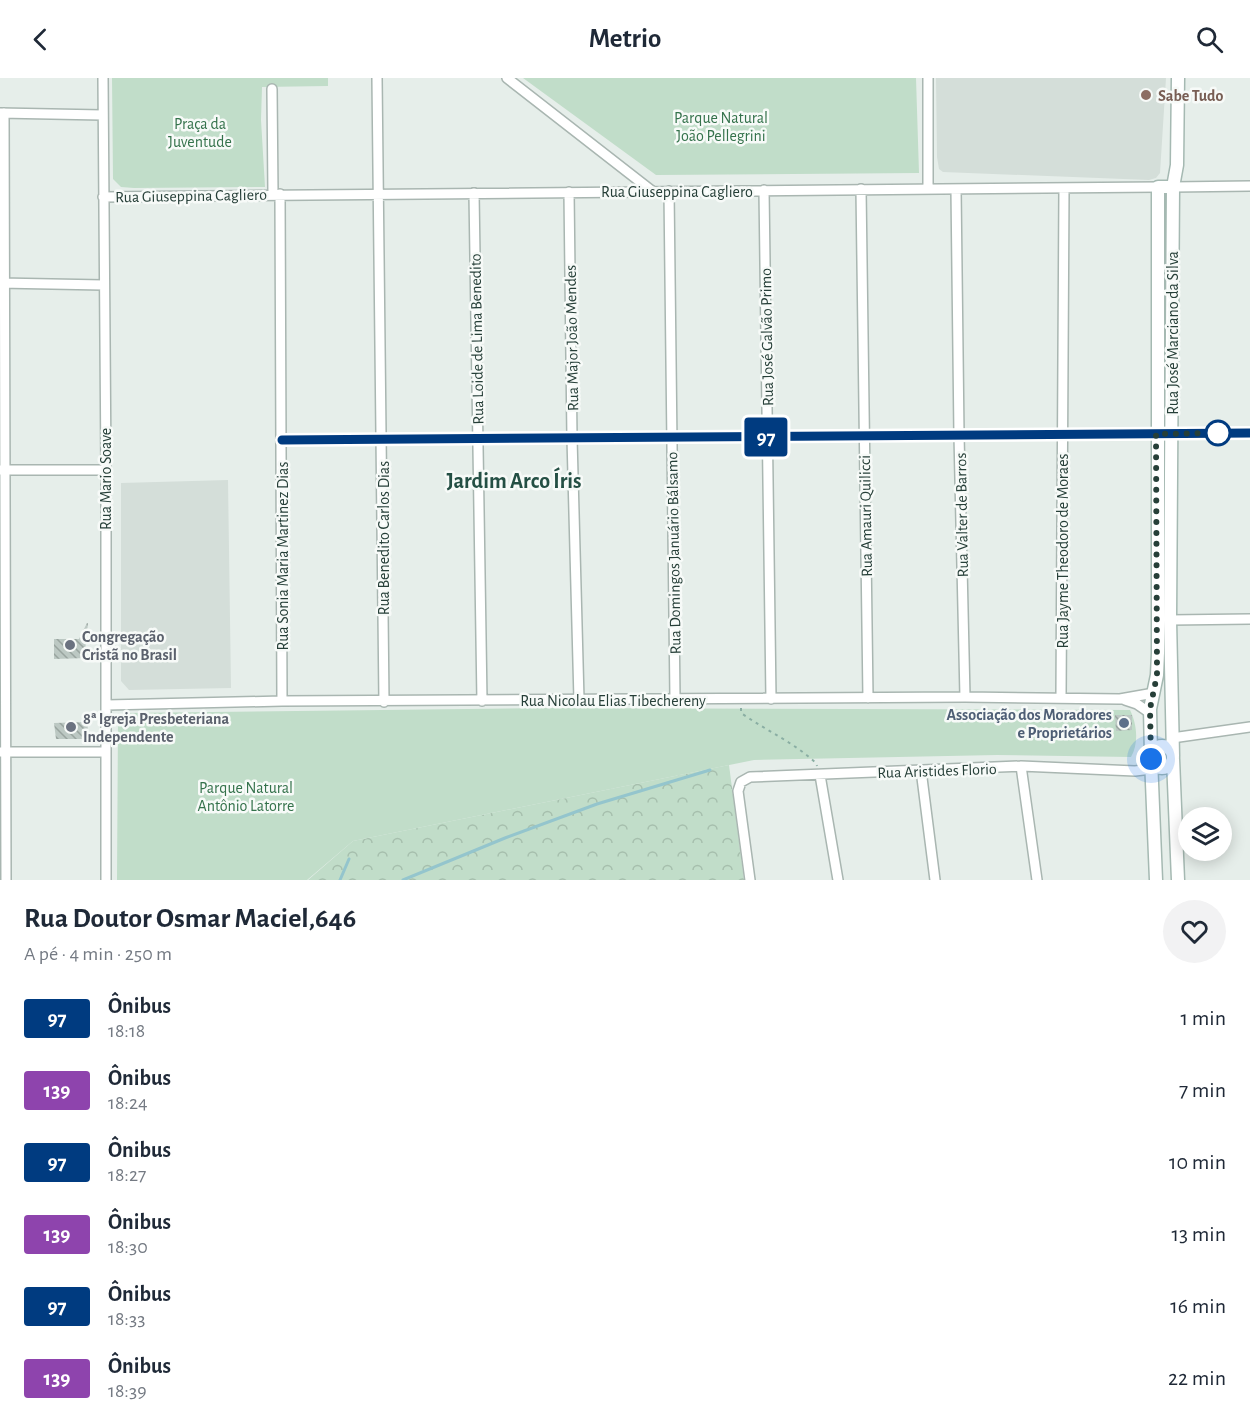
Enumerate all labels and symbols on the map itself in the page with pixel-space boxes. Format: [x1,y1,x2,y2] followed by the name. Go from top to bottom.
[1139,88,1153,102] marker: Sabe Tudo
[1158,88,1223,104] place label: Sabe Tudo
[674,110,768,144] park label: Parque Natural João Pellegrini
[168,116,232,150] park label: Praça da Juventude
[601,184,753,200] street label: Rua Giuseppina Cagliero
[115,187,267,205] street label: Rua Giuseppina Cagliero
[1165,251,1181,415] street label: Rua José Marciano da Silva
[468,253,486,425] street label: Rua Loide de Lima Benedito
[563,265,582,411] street label: Rua Major João Mendes
[758,268,776,406] street label: Rua José Galvão Primo
[739,418,793,456] line badge: 97
[1205,420,1231,446] unlabelled marker
[98,428,114,530] street label: Rua Mario Soave
[664,451,684,654] street label: Rua Domingos Januário Bálsamo
[953,453,971,577] street label: Rua Valter de Barros
[1055,453,1072,649] street label: Rua Jayme Theodoro de Moraes
[857,455,876,577] street label: Rua Amauri Quilicci
[376,461,392,615] street label: Rua Benedito Carlos Dias
[275,462,291,650] street label: Rua Sonia Maria Martinez Dias
[446,467,582,492] district label: Jardim Arco Íris
[82,629,177,663] place label: Congregação Cristã no Brasil
[63,638,77,652] marker: Congregação Cristã no Brasil
[520,693,706,710] street label: Rua Nicolau Elias Tibechereny
[946,707,1112,741] place label: Associação dos Moradores e Proprietários
[83,711,229,745] place label: 8ª Igreja Presbeteriana Independente
[1117,716,1131,730] marker: Associação dos Moradores e Proprietários
[64,720,78,734] marker: 8ª Igreja Presbeteriana Independente
[1136,744,1166,774] your location
[877,761,997,781] street label: Rua Aristides Florio
[198,780,294,814] park label: Parque Natural Antônio Latorre

